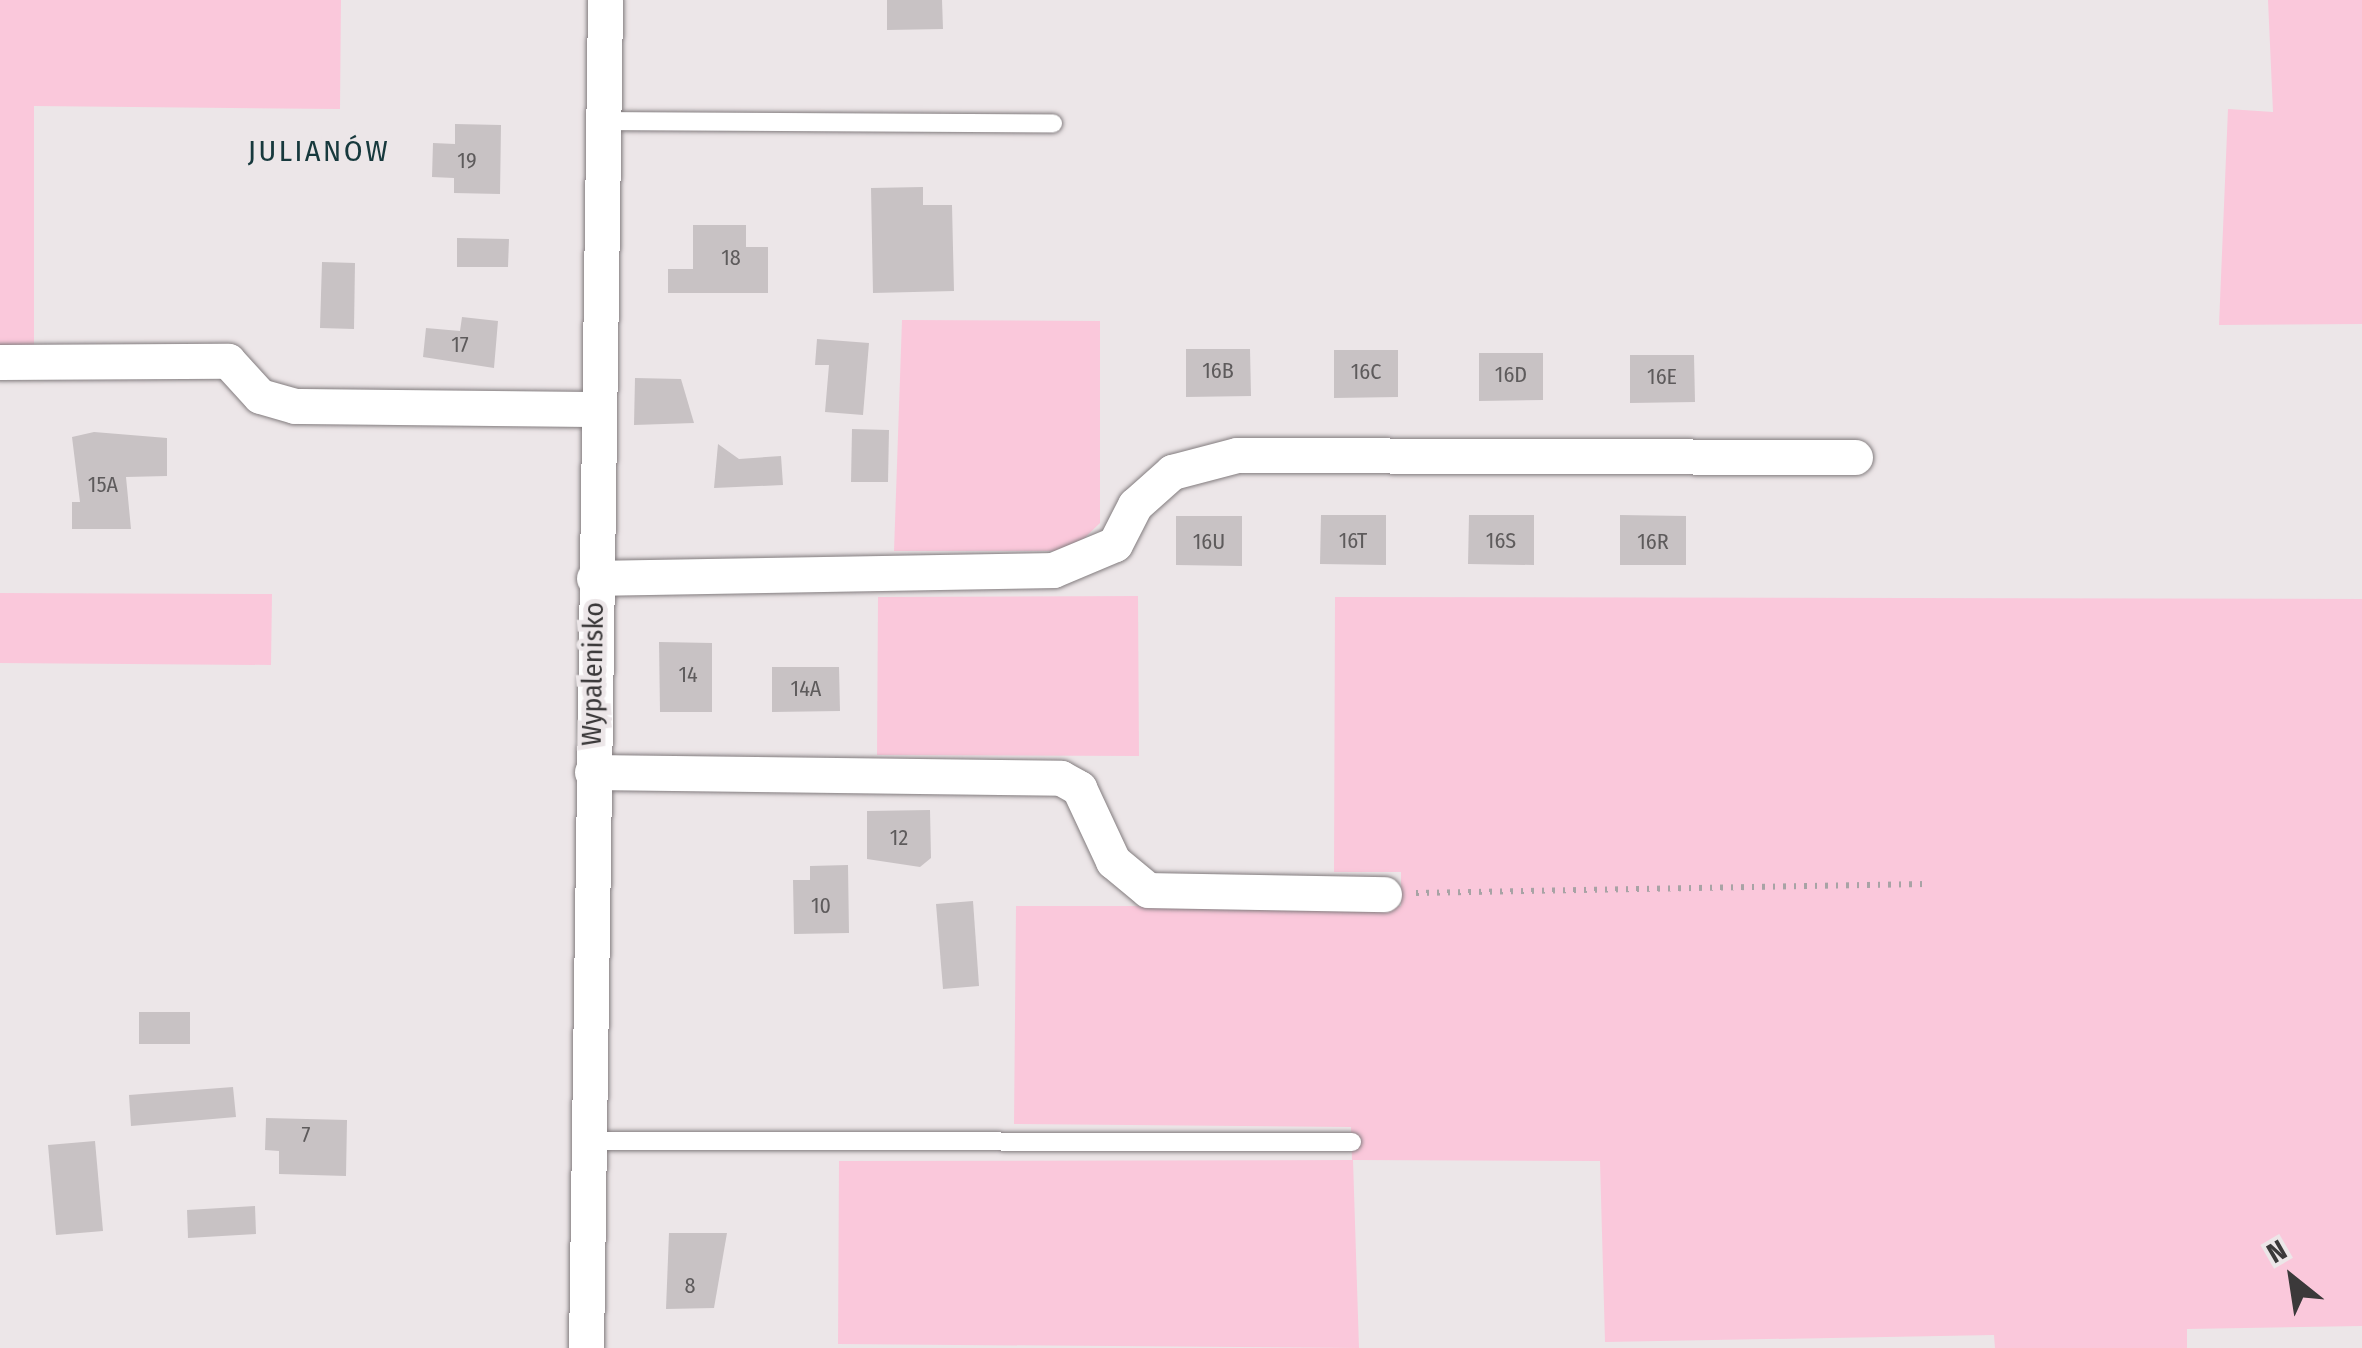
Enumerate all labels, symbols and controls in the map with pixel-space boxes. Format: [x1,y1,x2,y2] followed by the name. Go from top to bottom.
[248,133,390,169] district label: JULIANÓW
[457,148,477,174] house number: 19
[721,245,741,271] house number: 18
[451,332,469,358] house number: 17
[1202,358,1234,384] house number: 16B
[1351,359,1381,385] house number: 16C
[1495,362,1527,388] house number: 16D
[1647,364,1677,390] house number: 16E
[88,472,118,498] house number: 15A
[1339,528,1367,554] house number: 16T
[1486,528,1516,554] house number: 16S
[1193,529,1225,555] house number: 16U
[1637,529,1669,555] house number: 16R
[575,602,611,746] street label: Wypalenisko
[678,662,698,688] house number: 14
[791,676,821,702] house number: 14A
[890,825,908,851] house number: 12
[811,893,831,919] house number: 10
[302,1122,310,1148] house number: 7
[2242,1228,2342,1328] north arrow
[2261,1233,2292,1270] text: N
[685,1273,695,1299] house number: 8

